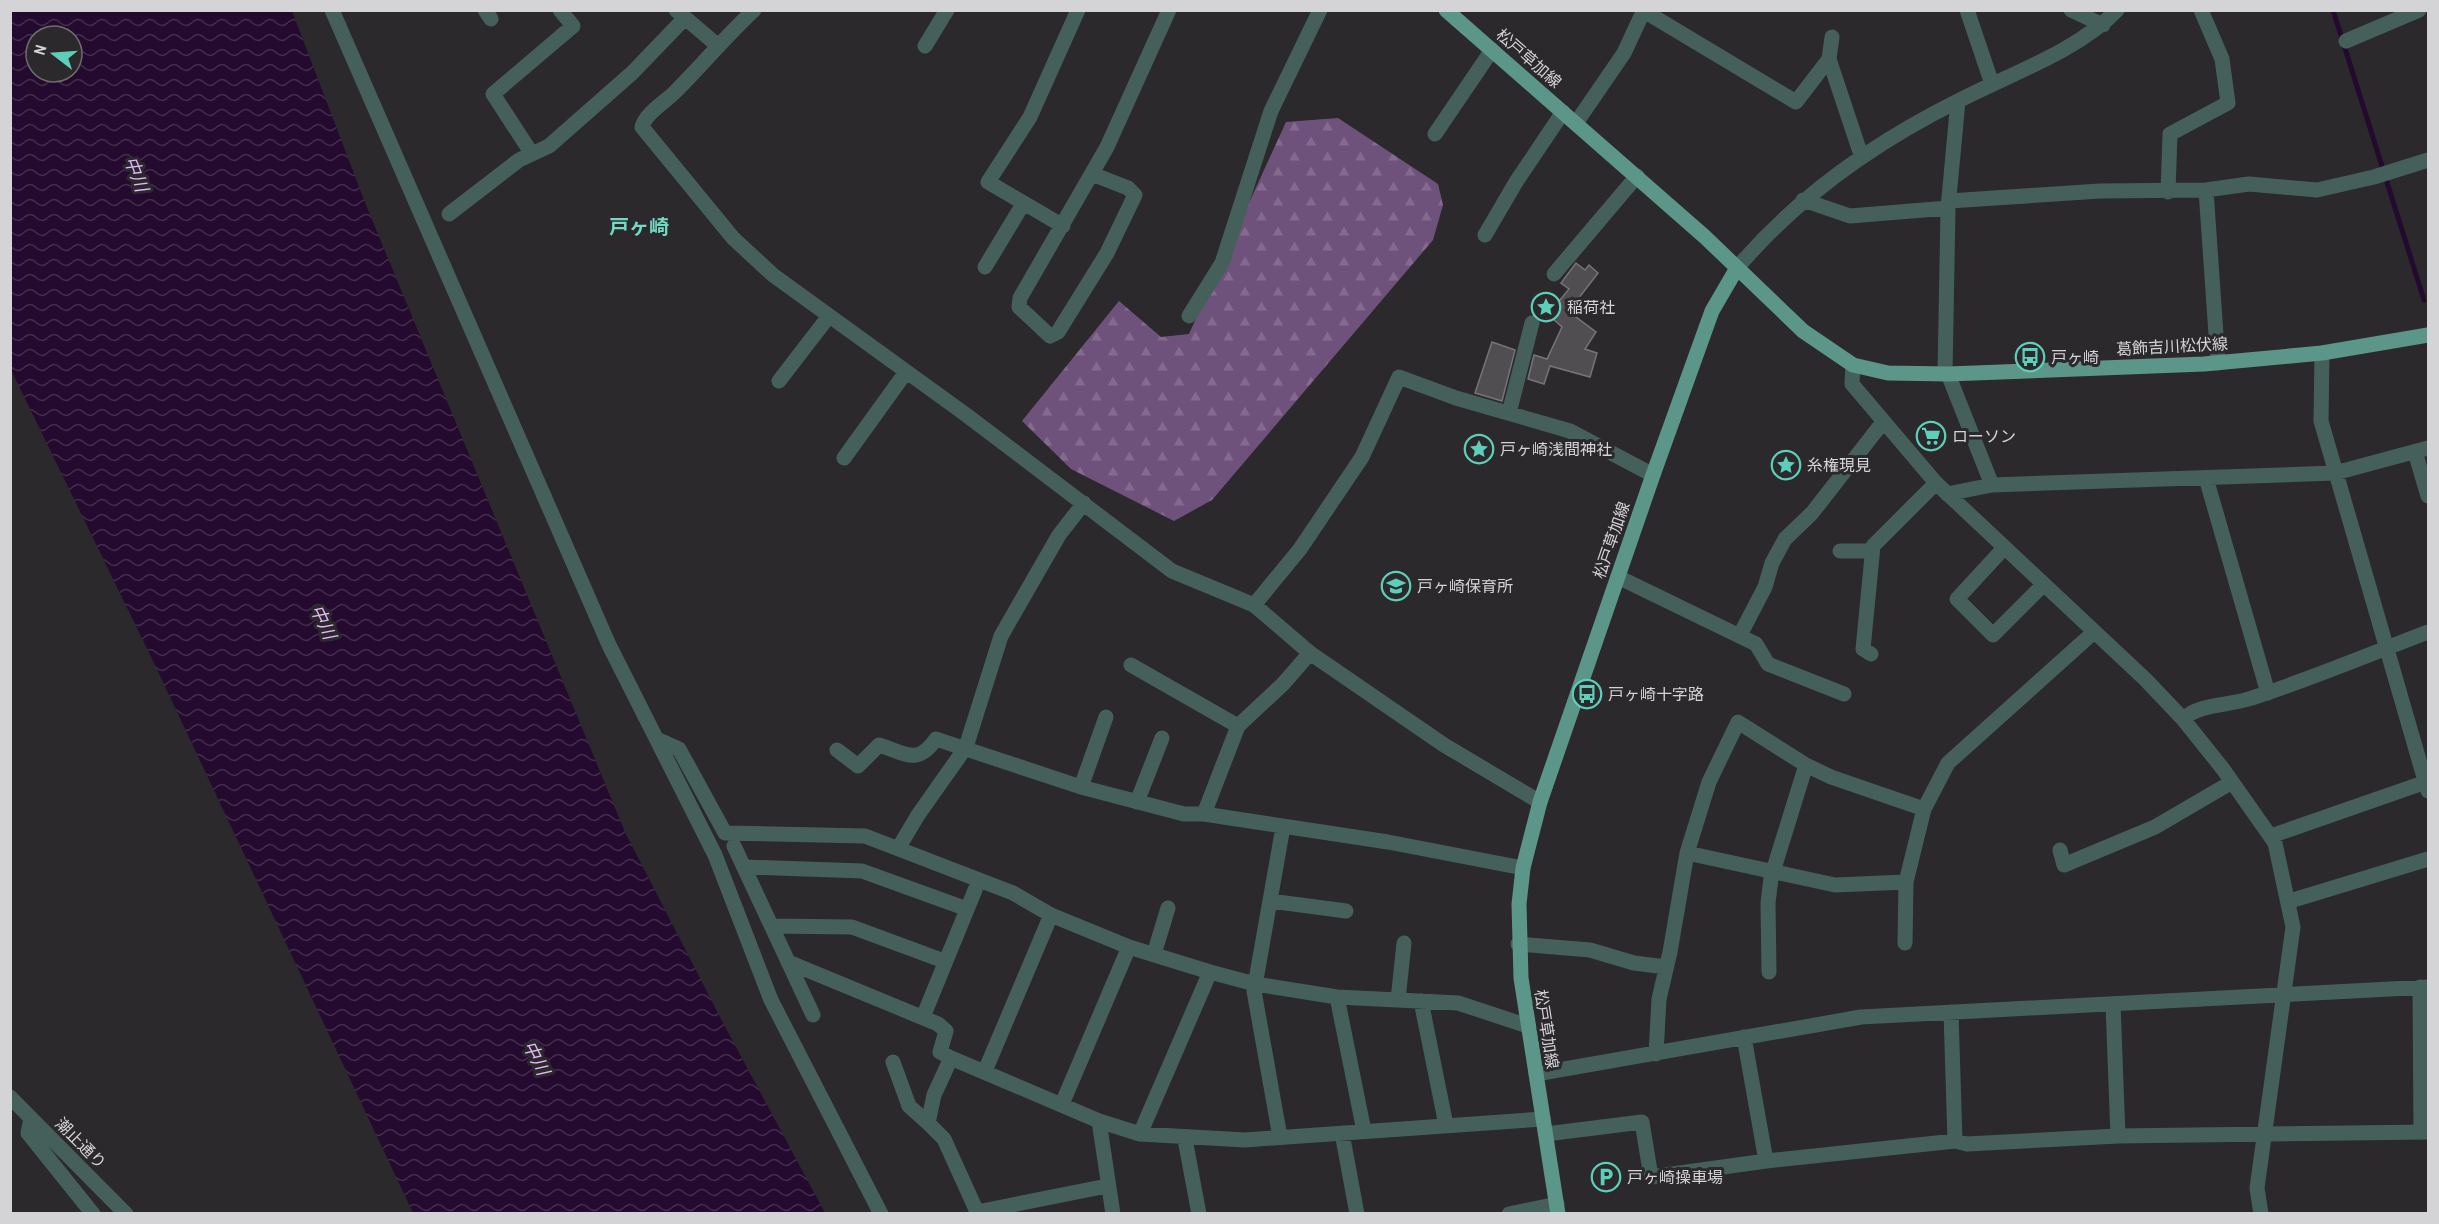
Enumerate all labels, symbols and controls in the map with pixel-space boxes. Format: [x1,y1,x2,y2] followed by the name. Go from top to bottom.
[1492,23,1566,93] street label: 松戸草加線
[24,24,84,84] north arrow
[28,42,52,57] text: N
[118,153,155,197] water label: 中川
[609,213,669,240] district label: 戸ヶ崎
[1530,291,1562,323] place icon: 稲荷社
[1567,296,1615,318] place label: 稲荷社
[2115,332,2229,360] street label: 葛飾吉川松伏線
[2014,341,2046,373] bus stop icon: 戸ヶ崎
[2051,346,2099,368] place label: 戸ヶ崎
[1915,420,1947,452] supermarket icon: ローソン
[1952,425,2016,447] place label: ローソン
[1463,433,1495,465] place icon: 戸ヶ崎浅間神社
[1500,438,1612,460] place label: 戸ヶ崎浅間神社
[1770,449,1802,481] place icon: 糸権現見
[1807,454,1871,476] place label: 糸権現見
[1588,499,1634,581] street label: 松戸草加線
[1380,570,1412,602] school or university icon: 戸ヶ崎保育所
[1417,575,1513,597] place label: 戸ヶ崎保育所
[305,600,343,645] water label: 中川
[1571,678,1603,710] bus stop icon: 戸ヶ崎十字路
[1608,683,1704,705] place label: 戸ヶ崎十字路
[1530,988,1564,1070] street label: 松戸草加線
[517,1036,557,1081] water label: 中川
[51,1113,111,1173] street label: 潮止通り
[1590,1161,1622,1193] parking icon: 戸ヶ崎操車場
[1627,1166,1723,1188] place label: 戸ヶ崎操車場

